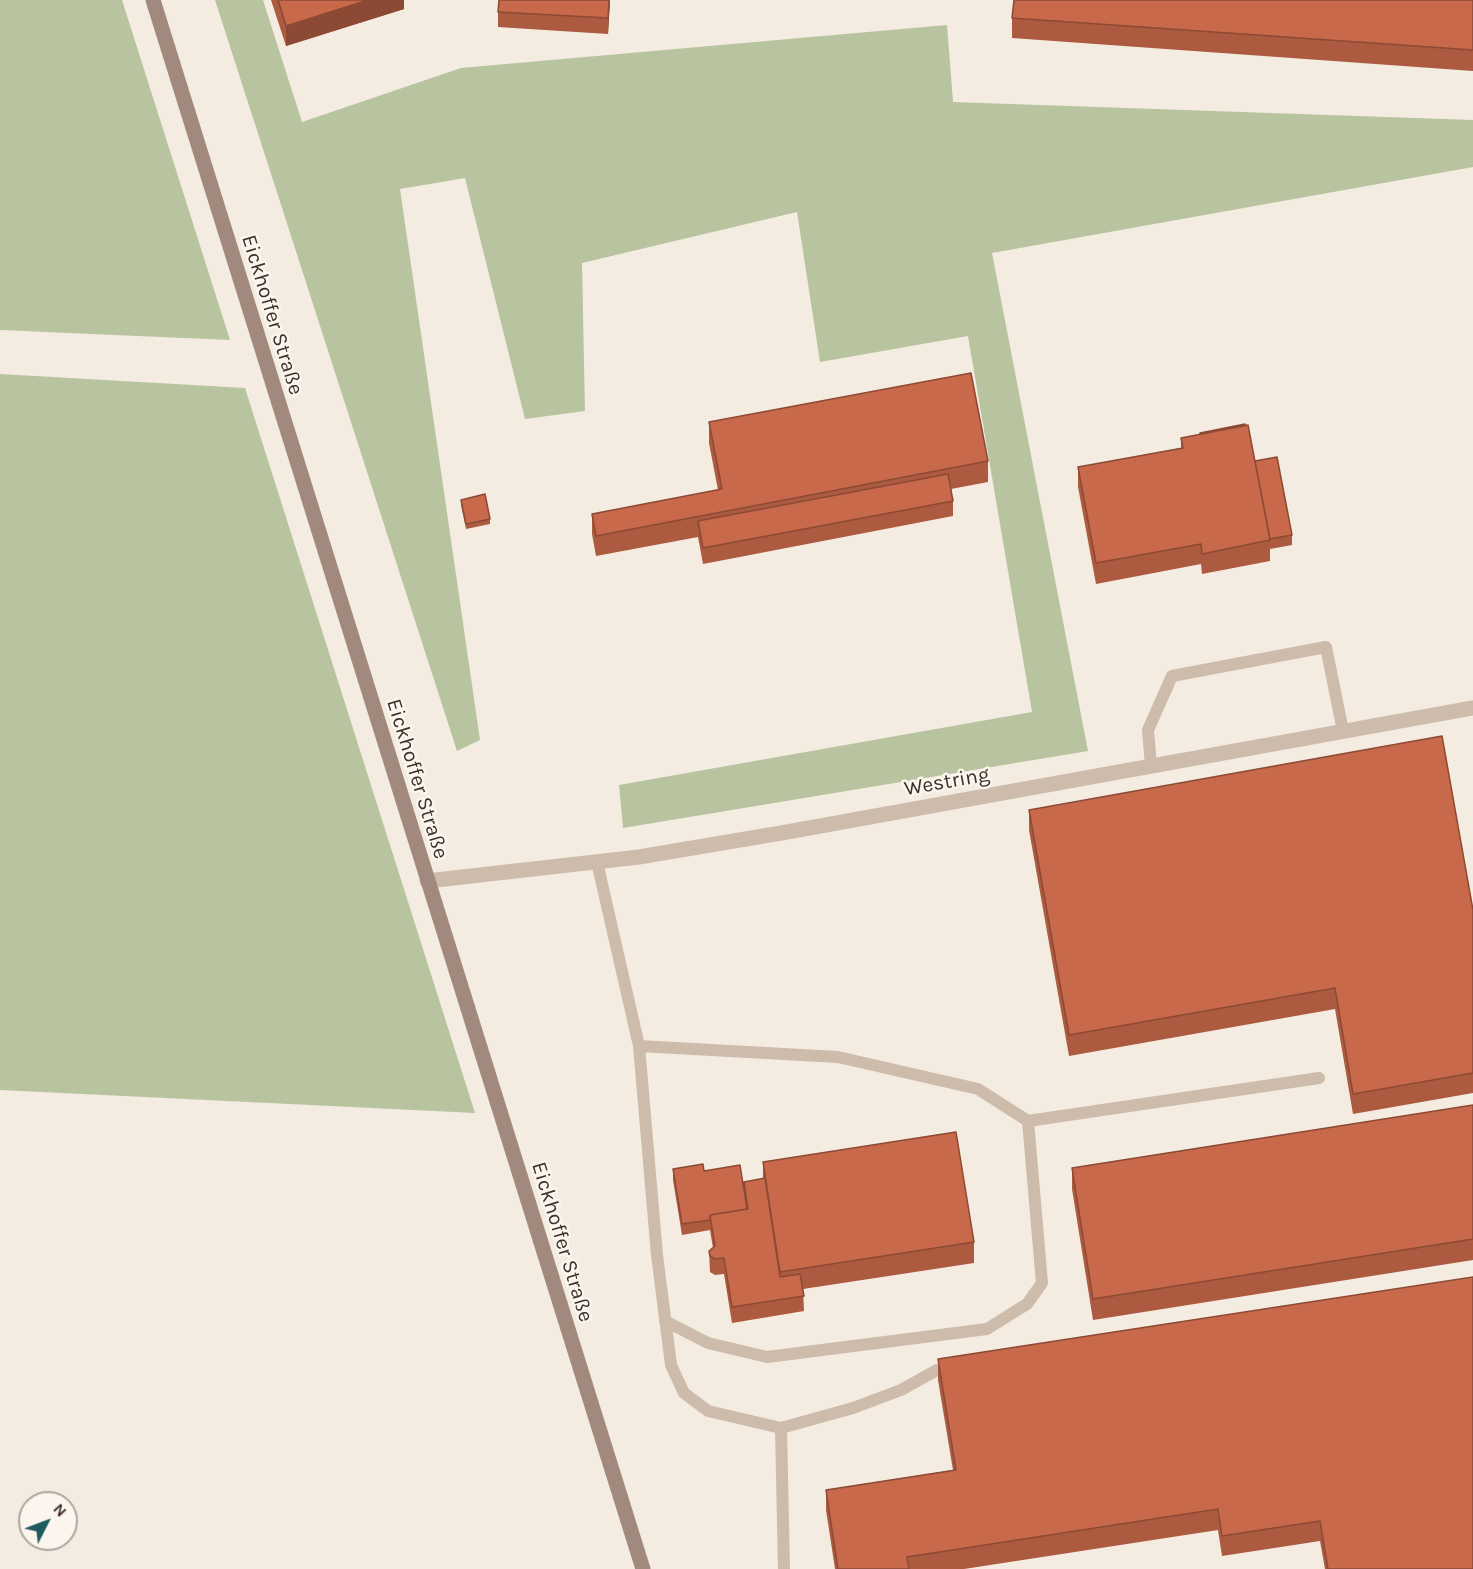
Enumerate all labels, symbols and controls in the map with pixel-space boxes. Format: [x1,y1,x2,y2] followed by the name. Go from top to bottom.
[236,232,308,398] street label: Eickhoffer Straße
[381,696,453,862] street label: Eickhoffer Straße
[902,762,992,802] street label: Westring
[526,1159,598,1325] street label: Eickhoffer Straße
[18,1491,78,1551] north arrow
[49,1499,71,1521] text: N

